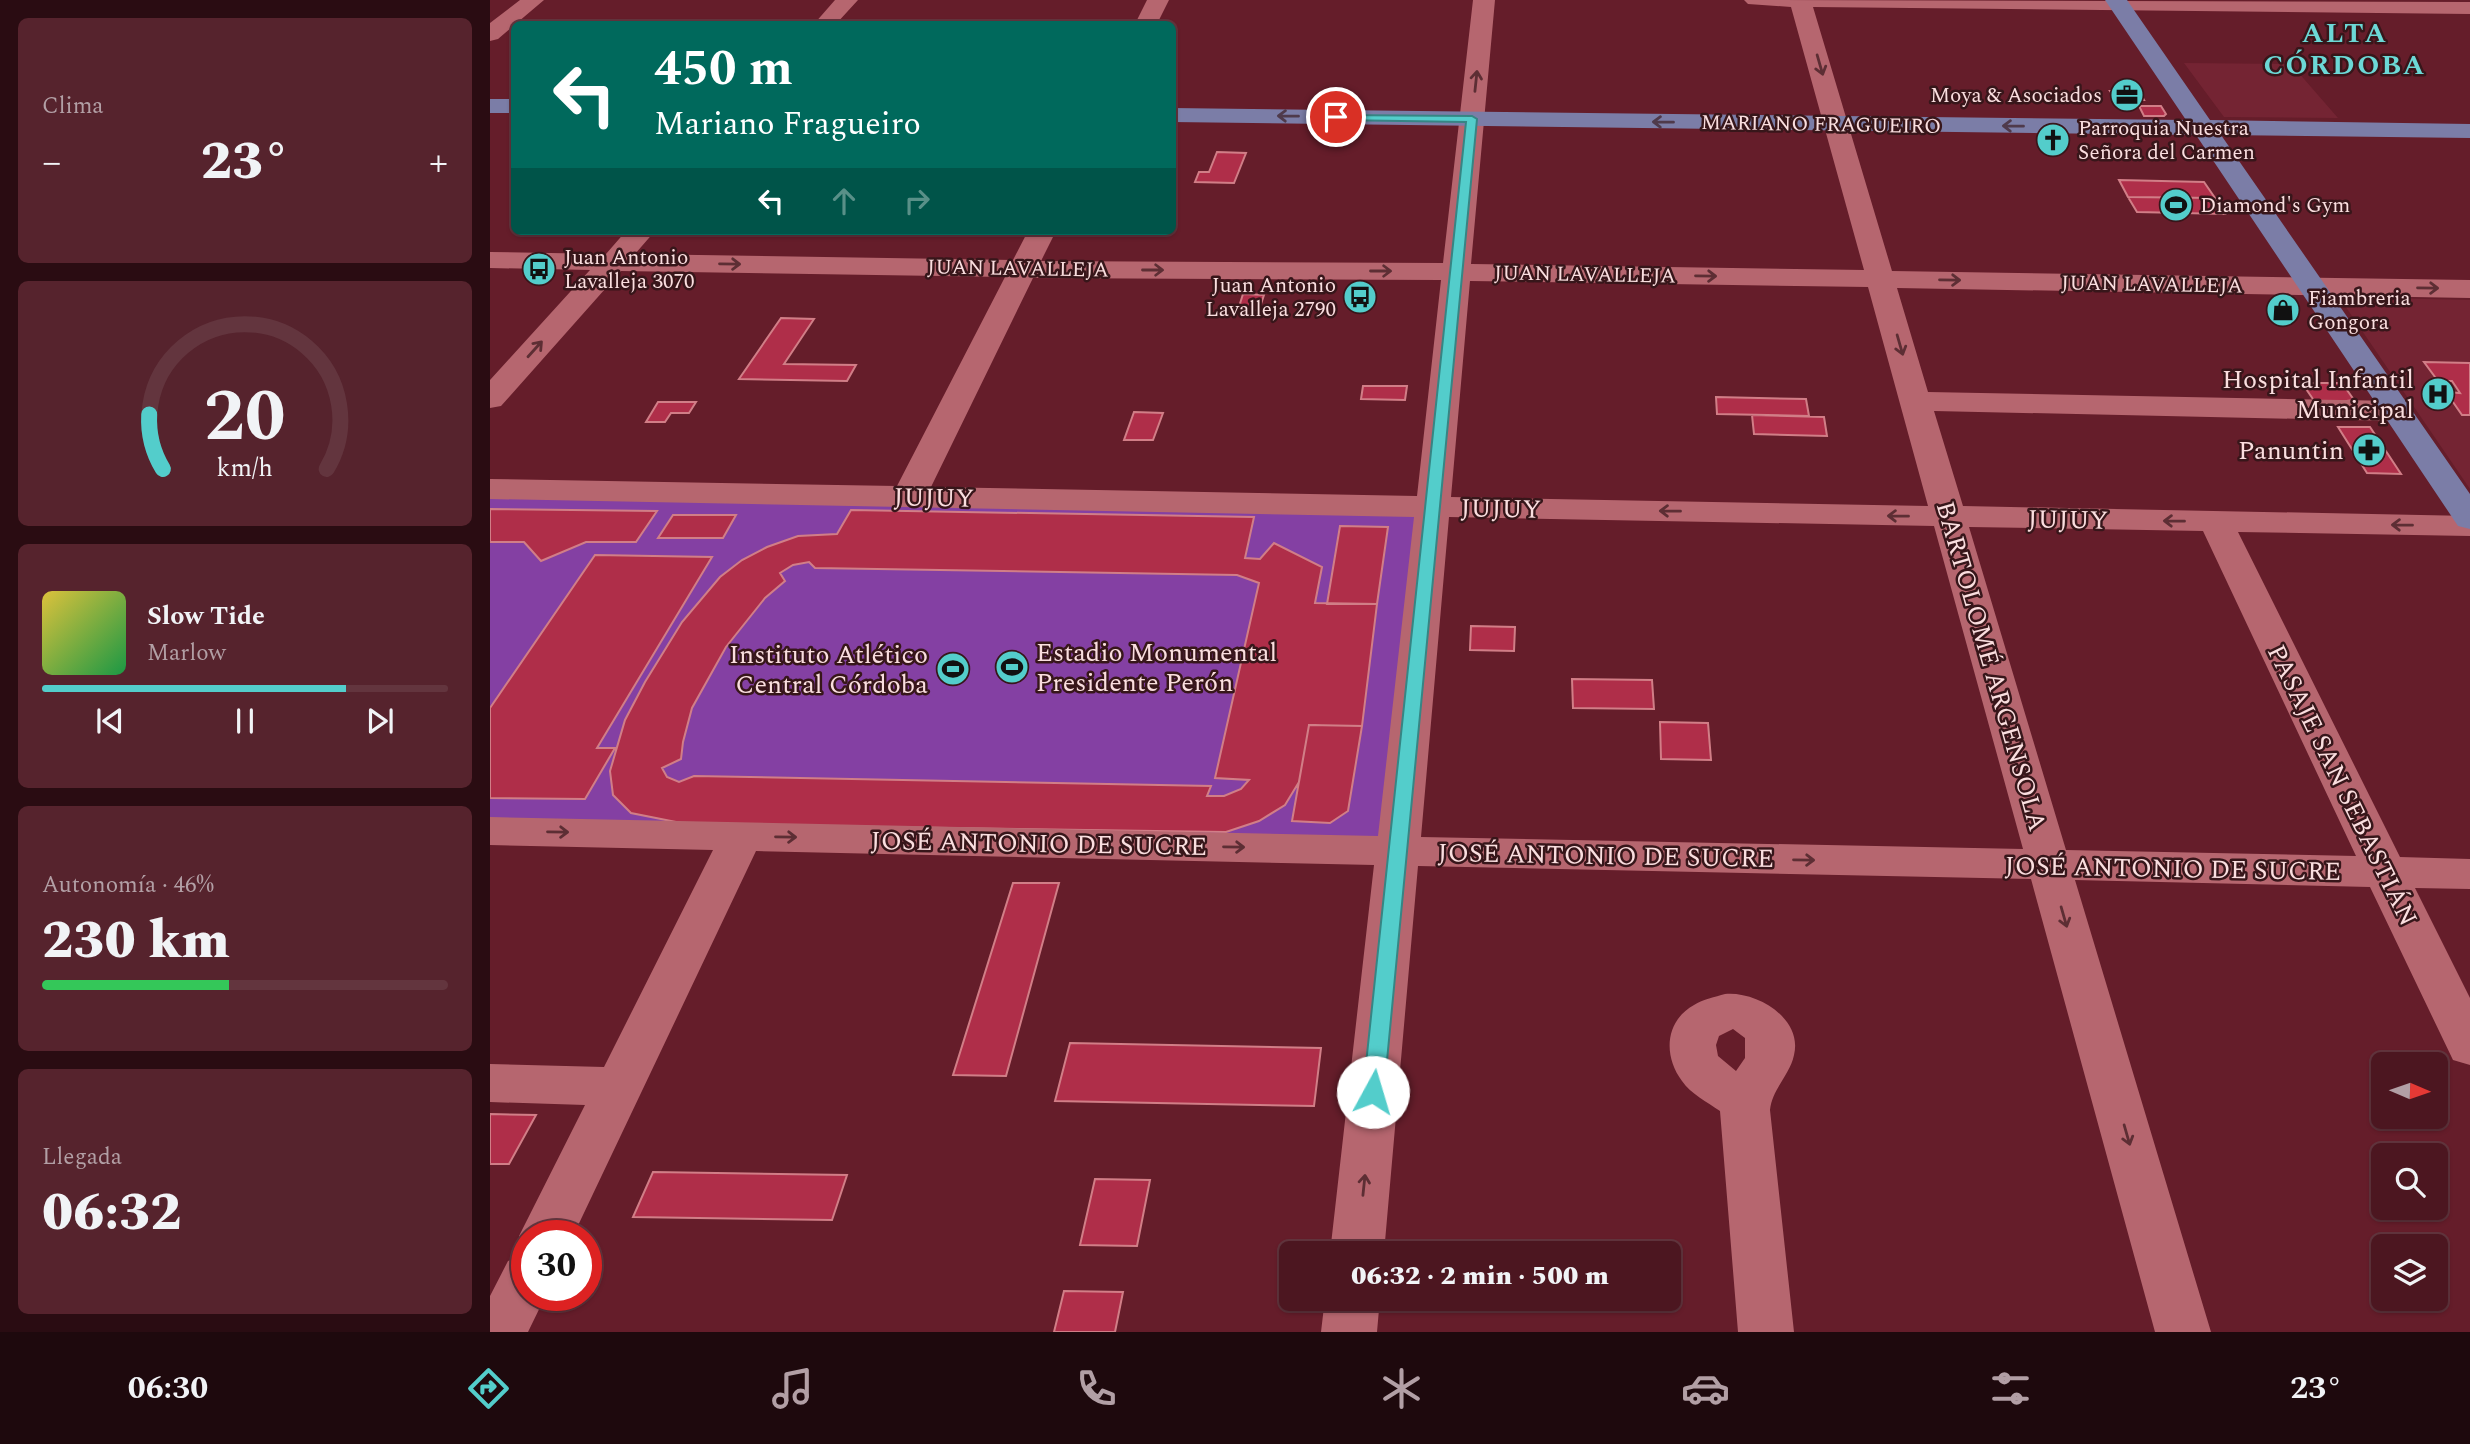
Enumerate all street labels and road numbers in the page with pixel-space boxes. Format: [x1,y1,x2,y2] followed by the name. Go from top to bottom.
[1701,107,1941,143] street label: MARIANO FRAGUEIRO
[927,251,1109,287] street label: JUAN LAVALLEJA
[1494,257,1676,293] street label: JUAN LAVALLEJA
[2061,267,2243,303] street label: JUAN LAVALLEJA
[893,477,975,519] street label: JUJUY
[1460,488,1542,530] street label: JUJUY
[1925,496,2057,836] street label: BARTOLOMÉ ARGENSOLA
[2027,499,2109,541] street label: JUJUY
[2256,638,2428,933] street label: PASAJE SAN SEBASTIÁN
[870,821,1208,867] street label: JOSÉ ANTONIO DE SUCRE
[1437,833,1775,879] street label: JOSÉ ANTONIO DE SUCRE
[2004,846,2342,892] street label: JOSÉ ANTONIO DE SUCRE

